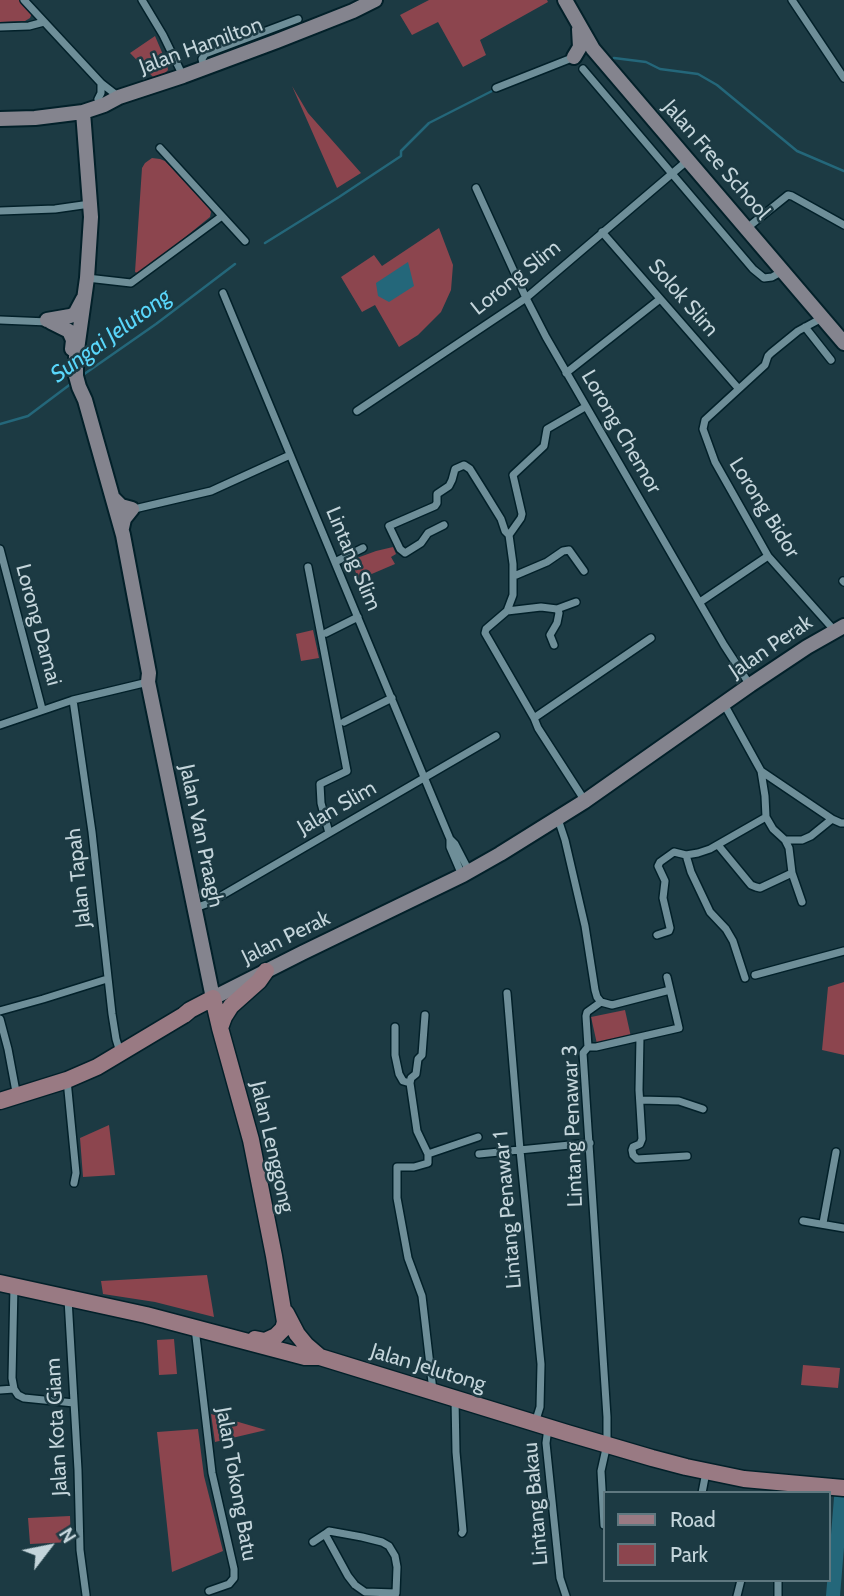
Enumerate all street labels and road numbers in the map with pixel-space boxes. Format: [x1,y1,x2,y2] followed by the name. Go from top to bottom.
[136,12,266,80] street label: Jalan Hamilton
[657,95,775,225] street label: Jalan Free School
[466,235,566,321] street label: Lorong Slim
[643,254,723,342] street label: Solok Slim
[575,366,667,498] street label: Lorong Chemor
[723,453,805,563] street label: Lorong Bidor
[320,503,386,615] street label: Lintang Slim
[10,561,66,689] street label: Lorong Damai
[724,610,818,684] street label: Jalan Perak
[174,762,228,910] street label: Jalan Van Praagh
[293,775,381,841] street label: Jalan Slim
[61,827,97,929] street label: Jalan Tapah
[238,906,334,970] street label: Jalan Perak
[558,1044,588,1208] street label: Lintang Penawar 3
[245,1079,299,1215] street label: Jalan Lenggong
[489,1130,527,1290] street label: Lintang Penawar 1
[367,1339,489,1397] street label: Jalan Jelutong
[41,1357,73,1497] street label: Jalan Kota Giam
[210,1405,262,1563] street label: Jalan Tokong Batu
[518,1441,554,1567] street label: Lintang Bakau

